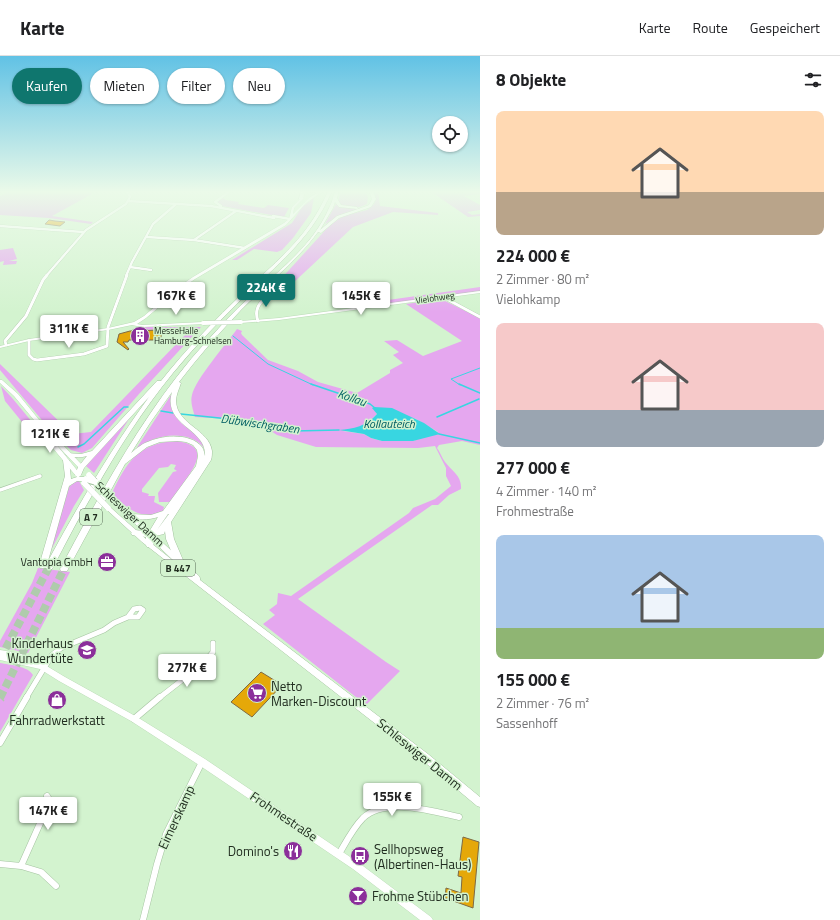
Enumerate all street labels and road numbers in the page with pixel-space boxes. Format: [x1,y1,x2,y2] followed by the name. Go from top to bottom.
[415,288,456,307] street label: Vielohweg
[92,478,168,550] street label: Schleswiger Damm
[80,509,102,525] road number: A 7
[161,560,195,576] road number: B 447
[373,713,467,795] street label: Schleswiger Damm
[152,782,200,852] street label: Eimerskamp
[246,786,322,846] street label: Frohmestraße

